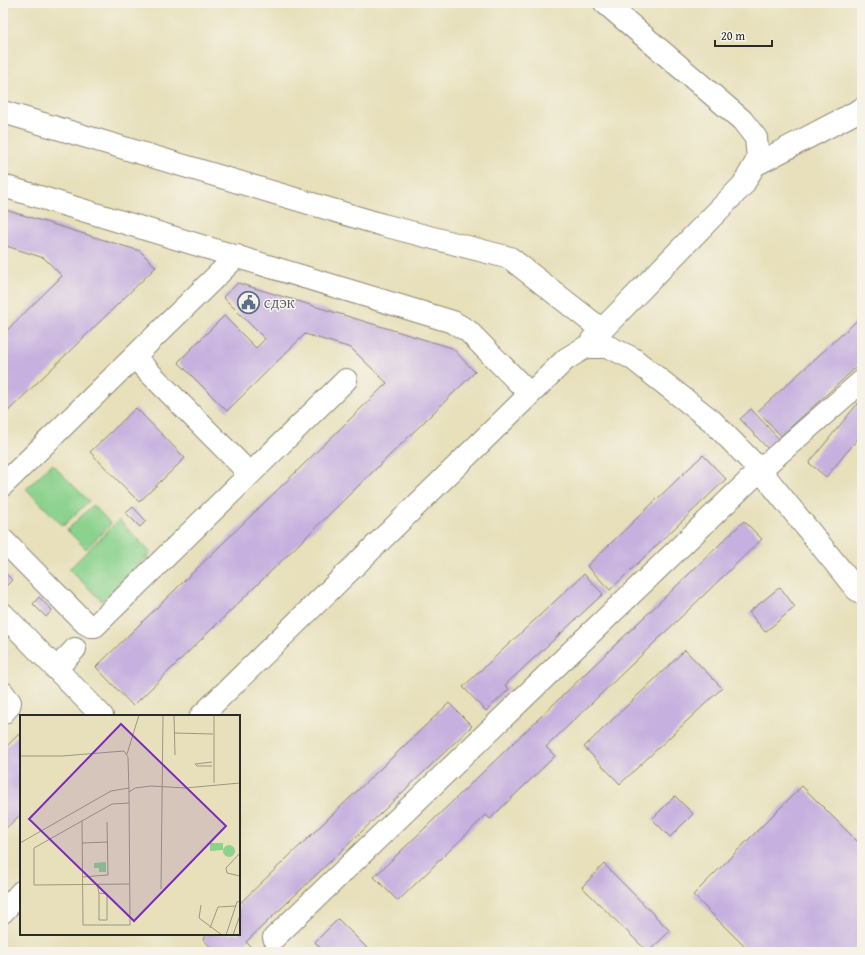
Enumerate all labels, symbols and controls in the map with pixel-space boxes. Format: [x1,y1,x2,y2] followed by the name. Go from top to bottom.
[715,22,772,48] scale bar
[721,27,745,44] text: 20 m
[236,290,262,316] public building icon: СДЭК
[264,294,295,313] place label: СДЭК
[20,715,240,935] inset map

